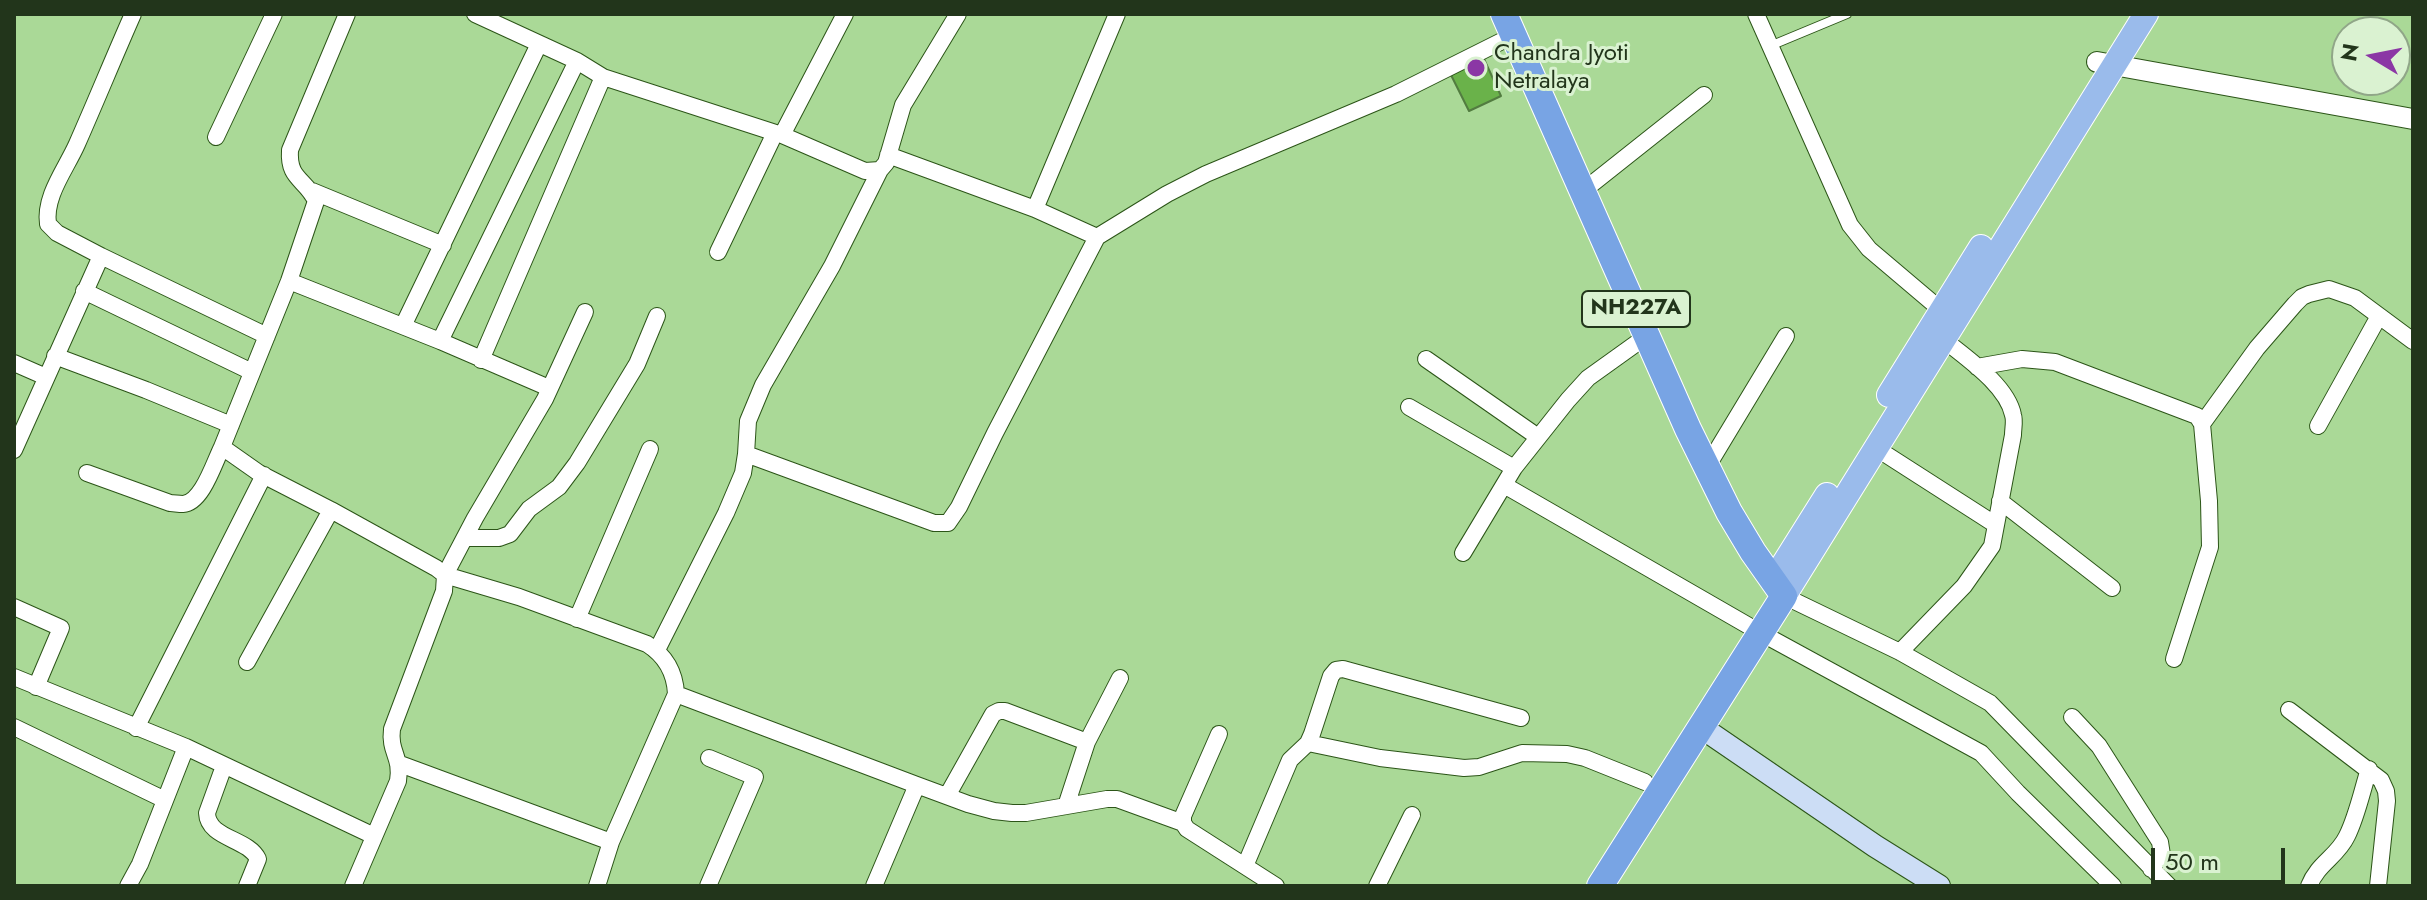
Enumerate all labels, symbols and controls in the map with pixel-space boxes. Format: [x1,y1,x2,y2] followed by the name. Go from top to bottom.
[2331,16,2411,96] north arrow
[1494,40,1629,96] place label: Chandra Jyoti Netralaya
[2332,41,2367,64] text: N
[1465,57,1487,79] marker: Chandra Jyoti Netralaya
[1582,291,1690,327] road number: NH227A
[2155,832,2289,882] scale bar
[2165,844,2219,879] text: 50 m

